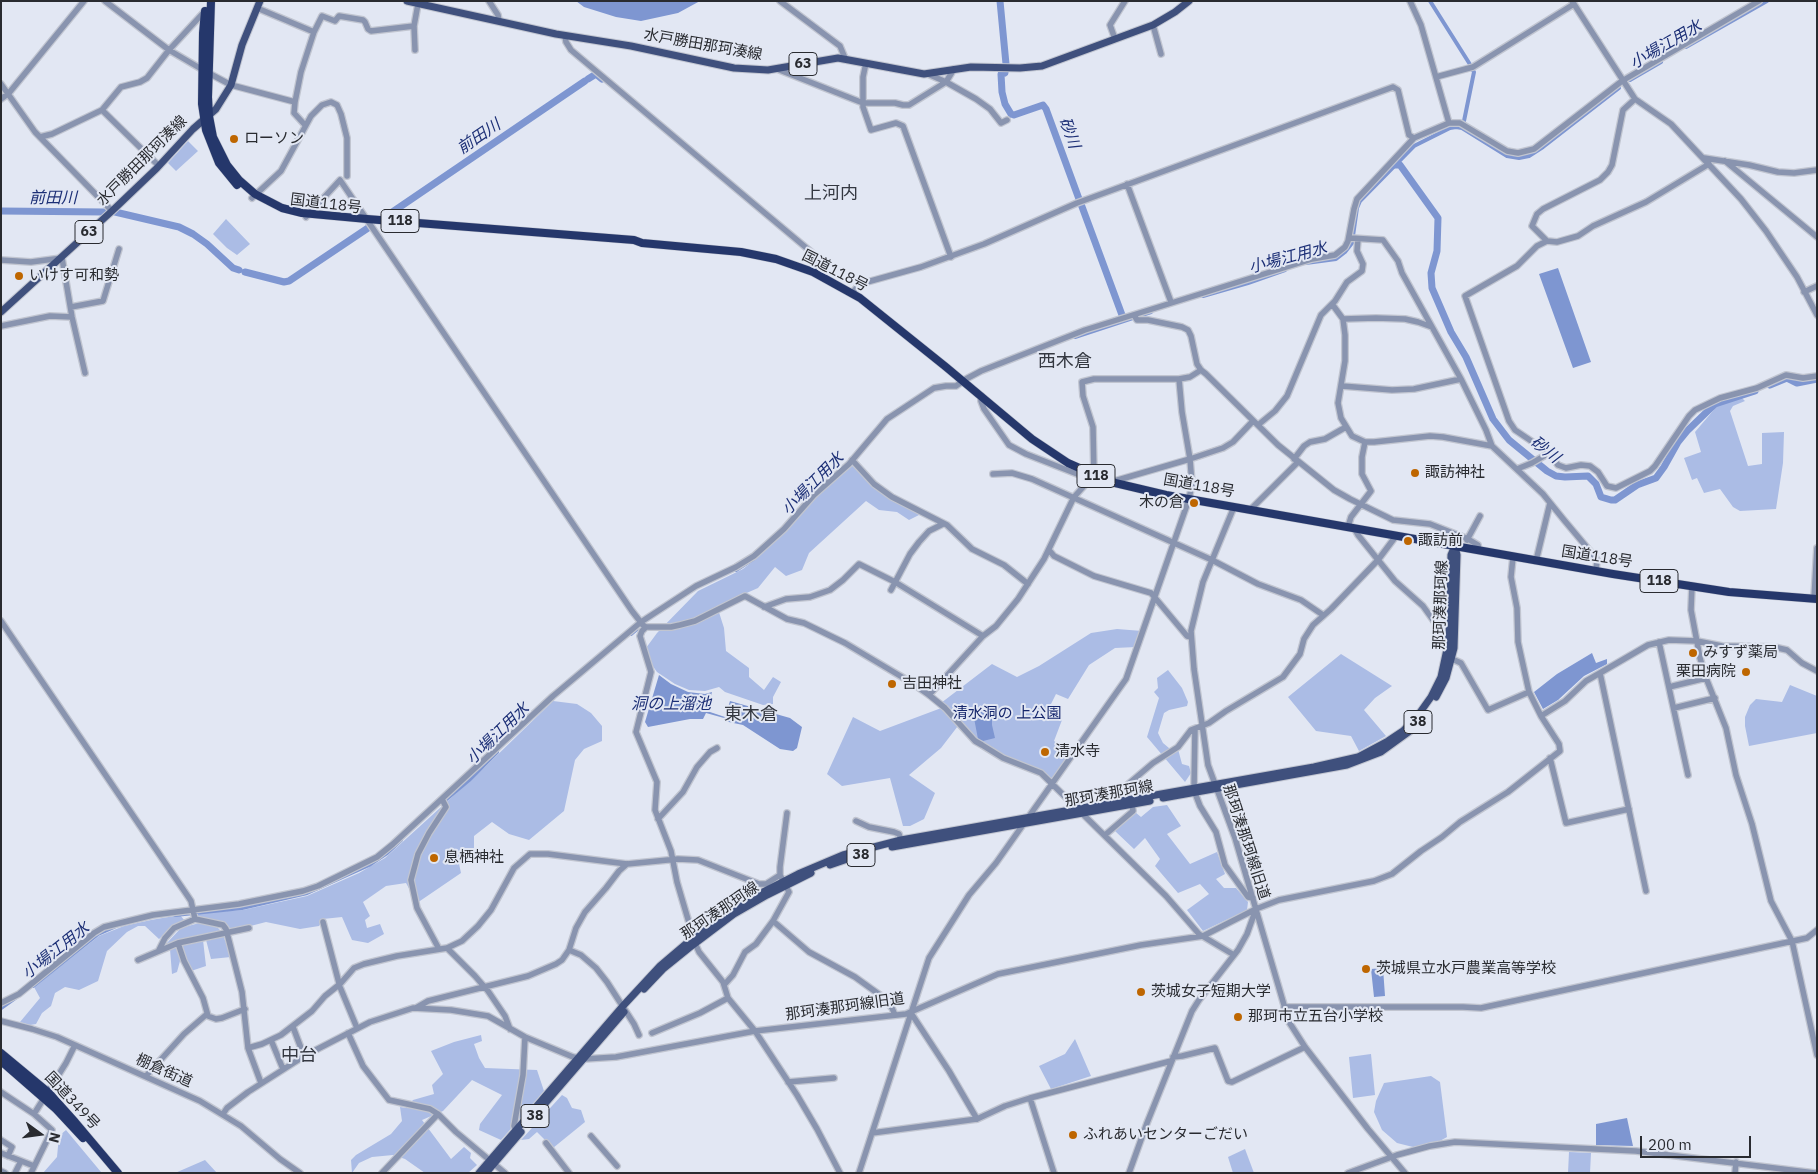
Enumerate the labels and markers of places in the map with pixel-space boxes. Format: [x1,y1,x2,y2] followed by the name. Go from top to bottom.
[244,130,304,148] place label: ローソン
[228,133,240,145] marker: ローソン
[29,267,119,285] place label: いけす可和勢
[13,270,25,282] marker: いけす可和勢
[1425,464,1485,482] place label: 諏訪神社
[1409,467,1421,479] marker: 諏訪神社
[1139,494,1184,512] place label: 木の倉
[1188,497,1200,509] marker: 木の倉
[1418,532,1463,550] place label: 諏訪前
[1402,535,1414,547] marker: 諏訪前
[1703,644,1778,662] place label: みすず薬局
[1687,647,1699,659] marker: みすず薬局
[1676,663,1736,681] place label: 栗田病院
[1740,666,1752,678] marker: 栗田病院
[902,675,962,693] place label: 吉田神社
[886,678,898,690] marker: 吉田神社
[1055,743,1100,761] place label: 清水寺
[1039,746,1051,758] marker: 清水寺
[444,849,504,867] place label: 息栖神社
[428,852,440,864] marker: 息栖神社
[1376,960,1556,978] place label: 茨城県立水戸農業高等学校
[1360,963,1372,975] marker: 茨城県立水戸農業高等学校
[1151,983,1271,1001] place label: 茨城女子短期大学
[1135,986,1147,998] marker: 茨城女子短期大学
[1248,1008,1383,1026] place label: 那珂市立五台小学校
[1232,1011,1244,1023] marker: 那珂市立五台小学校
[1083,1126,1248,1144] place label: ふれあいセンターごだい
[1067,1129,1079,1141] marker: ふれあいセンターごだい

